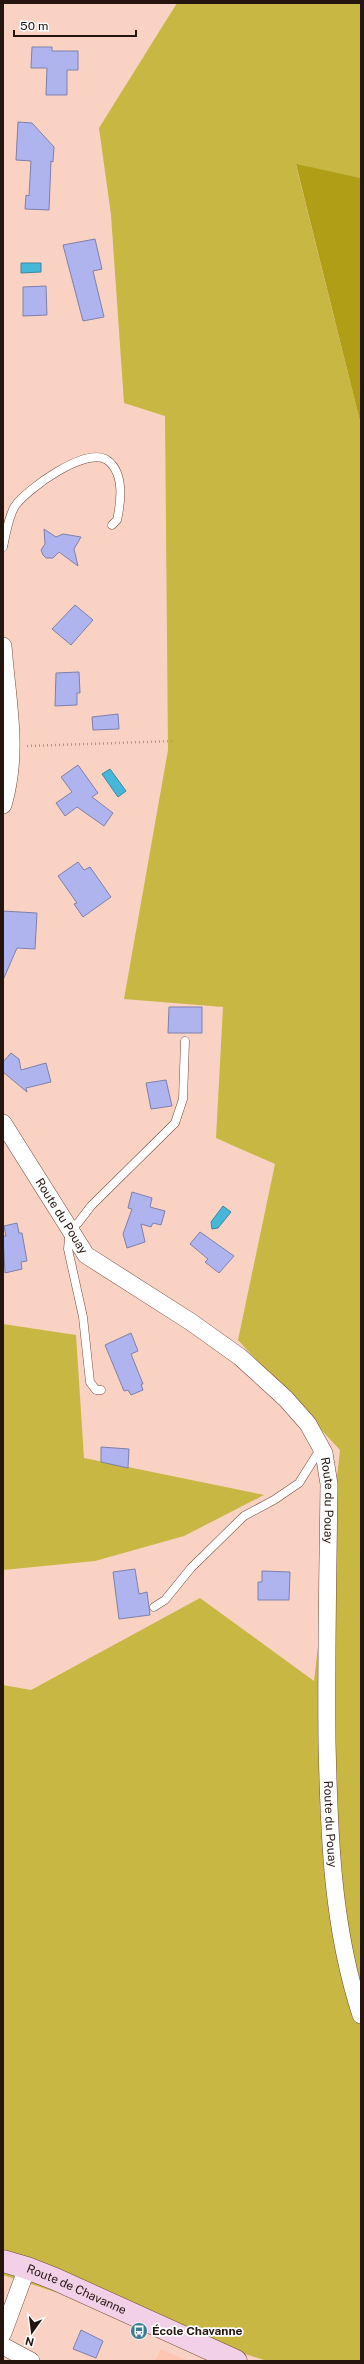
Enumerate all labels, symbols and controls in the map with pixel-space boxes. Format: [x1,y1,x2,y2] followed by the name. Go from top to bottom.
[14,12,136,38] scale bar
[20,19,48,33] text: 50 m
[33,1176,91,1257] street label: Route du Pouay
[318,1456,336,1544] street label: Route du Pouay
[321,1780,340,1869] street label: Route du Pouay
[25,2262,129,2317] street label: Route de Chavanne
[12,2312,52,2352] north arrow
[129,2321,149,2341] bus stop icon: École Chavanne
[152,2324,243,2338] place label: École Chavanne
[24,2335,35,2349] text: N

